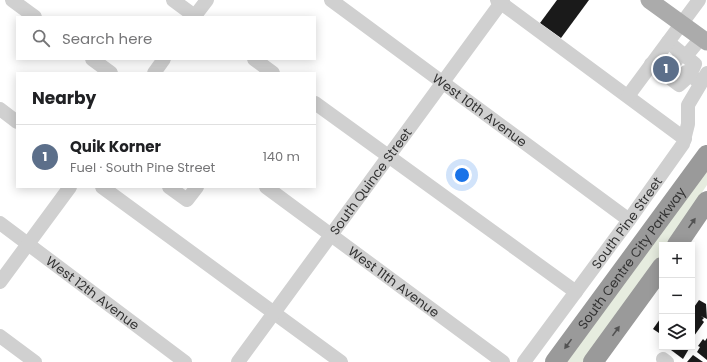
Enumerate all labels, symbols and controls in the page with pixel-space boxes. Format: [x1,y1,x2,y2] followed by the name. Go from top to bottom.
[16,16,316,60] search box
[30,27,52,49] icon: search
[62,28,152,49] text: Search here
[653,54,679,84] pin: 1
[429,69,531,151] street label: West 10th Avenue
[32,86,96,110] text: Nearby
[325,124,416,239] street label: South Quince Street
[70,136,161,157] text: Quik Korner
[43,147,47,166] text: 1
[263,147,300,166] text: 140 m
[70,158,215,177] text: Fuel · South Pine Street
[452,165,472,185] your location
[587,173,667,273] street label: South Pine Street
[573,183,690,333] street label: South Centre City Parkway
[688,218,696,228] one-way arrow
[344,241,444,322] street label: West 11th Avenue
[659,242,695,350] map controls
[659,242,695,278] button: +
[42,251,144,334] street label: West 12th Avenue
[659,278,695,314] button: −
[659,314,695,350] button: layers
[612,325,620,336] one-way arrow
[564,339,572,350] one-way arrow

